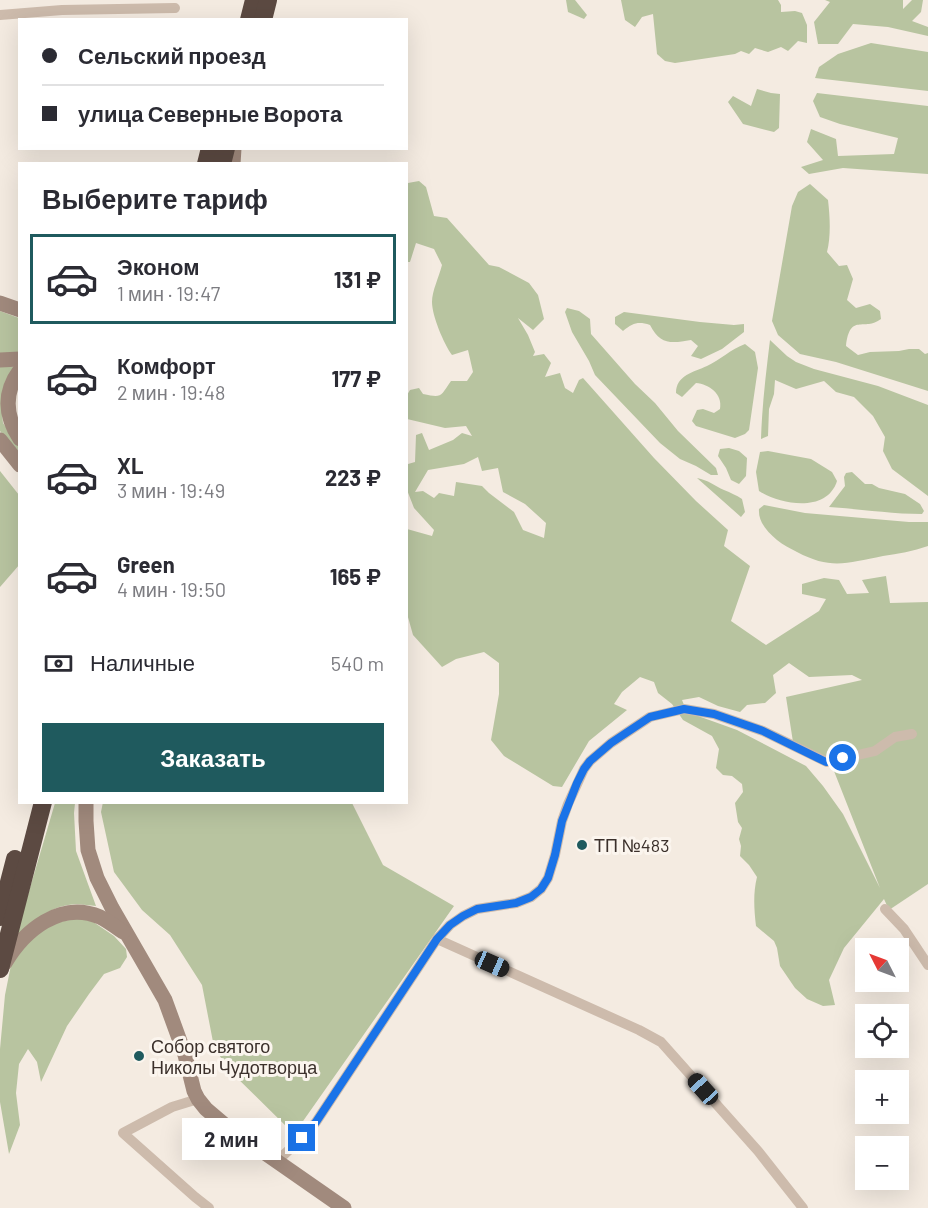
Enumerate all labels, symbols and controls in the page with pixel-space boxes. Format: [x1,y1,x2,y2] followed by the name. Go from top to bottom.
[78,42,266,68] text: Сельский проезд
[78,100,342,126] text: улица Северные Ворота
[42,182,268,214] text: Выберите тариф
[45,252,99,306] icon: car
[117,253,200,279] text: Эконом
[334,266,381,292] text: 131 ₽
[117,281,220,305] text: 1 мин · 19:47
[45,351,99,405] icon: car
[117,352,216,378] text: Комфорт
[332,365,381,391] text: 177 ₽
[117,380,226,404] text: 2 мин · 19:48
[45,450,99,504] icon: car
[117,452,143,478] text: XL
[325,464,381,490] text: 223 ₽
[117,478,225,502] text: 3 мин · 19:49
[45,549,99,603] icon: car
[117,551,175,577] text: Green
[330,563,381,589] text: 165 ₽
[117,577,226,601] text: 4 мин · 19:50
[42,647,75,680] icon: cash
[90,649,195,675] text: Наличные
[331,651,384,675] text: 540 m
[42,723,384,792] button: Заказать
[829,744,856,771] route start
[594,834,669,856] place label: ТП №483
[575,838,589,852] marker: ТП №483
[855,938,909,992] north arrow
[855,938,909,1190] map controls
[472,948,512,980] car
[855,1004,909,1058] button: locate
[151,1035,318,1078] place label: Собор святого Николы Чудотворца
[132,1049,146,1063] marker: Собор святого Николы Чудотворца
[684,1070,722,1108] car
[855,1070,909,1124] button: +
[182,1117,281,1159] callout: 2 мин
[288,1124,315,1151] route end
[204,1127,259,1151] text: 2 мин
[855,1136,909,1190] button: −

